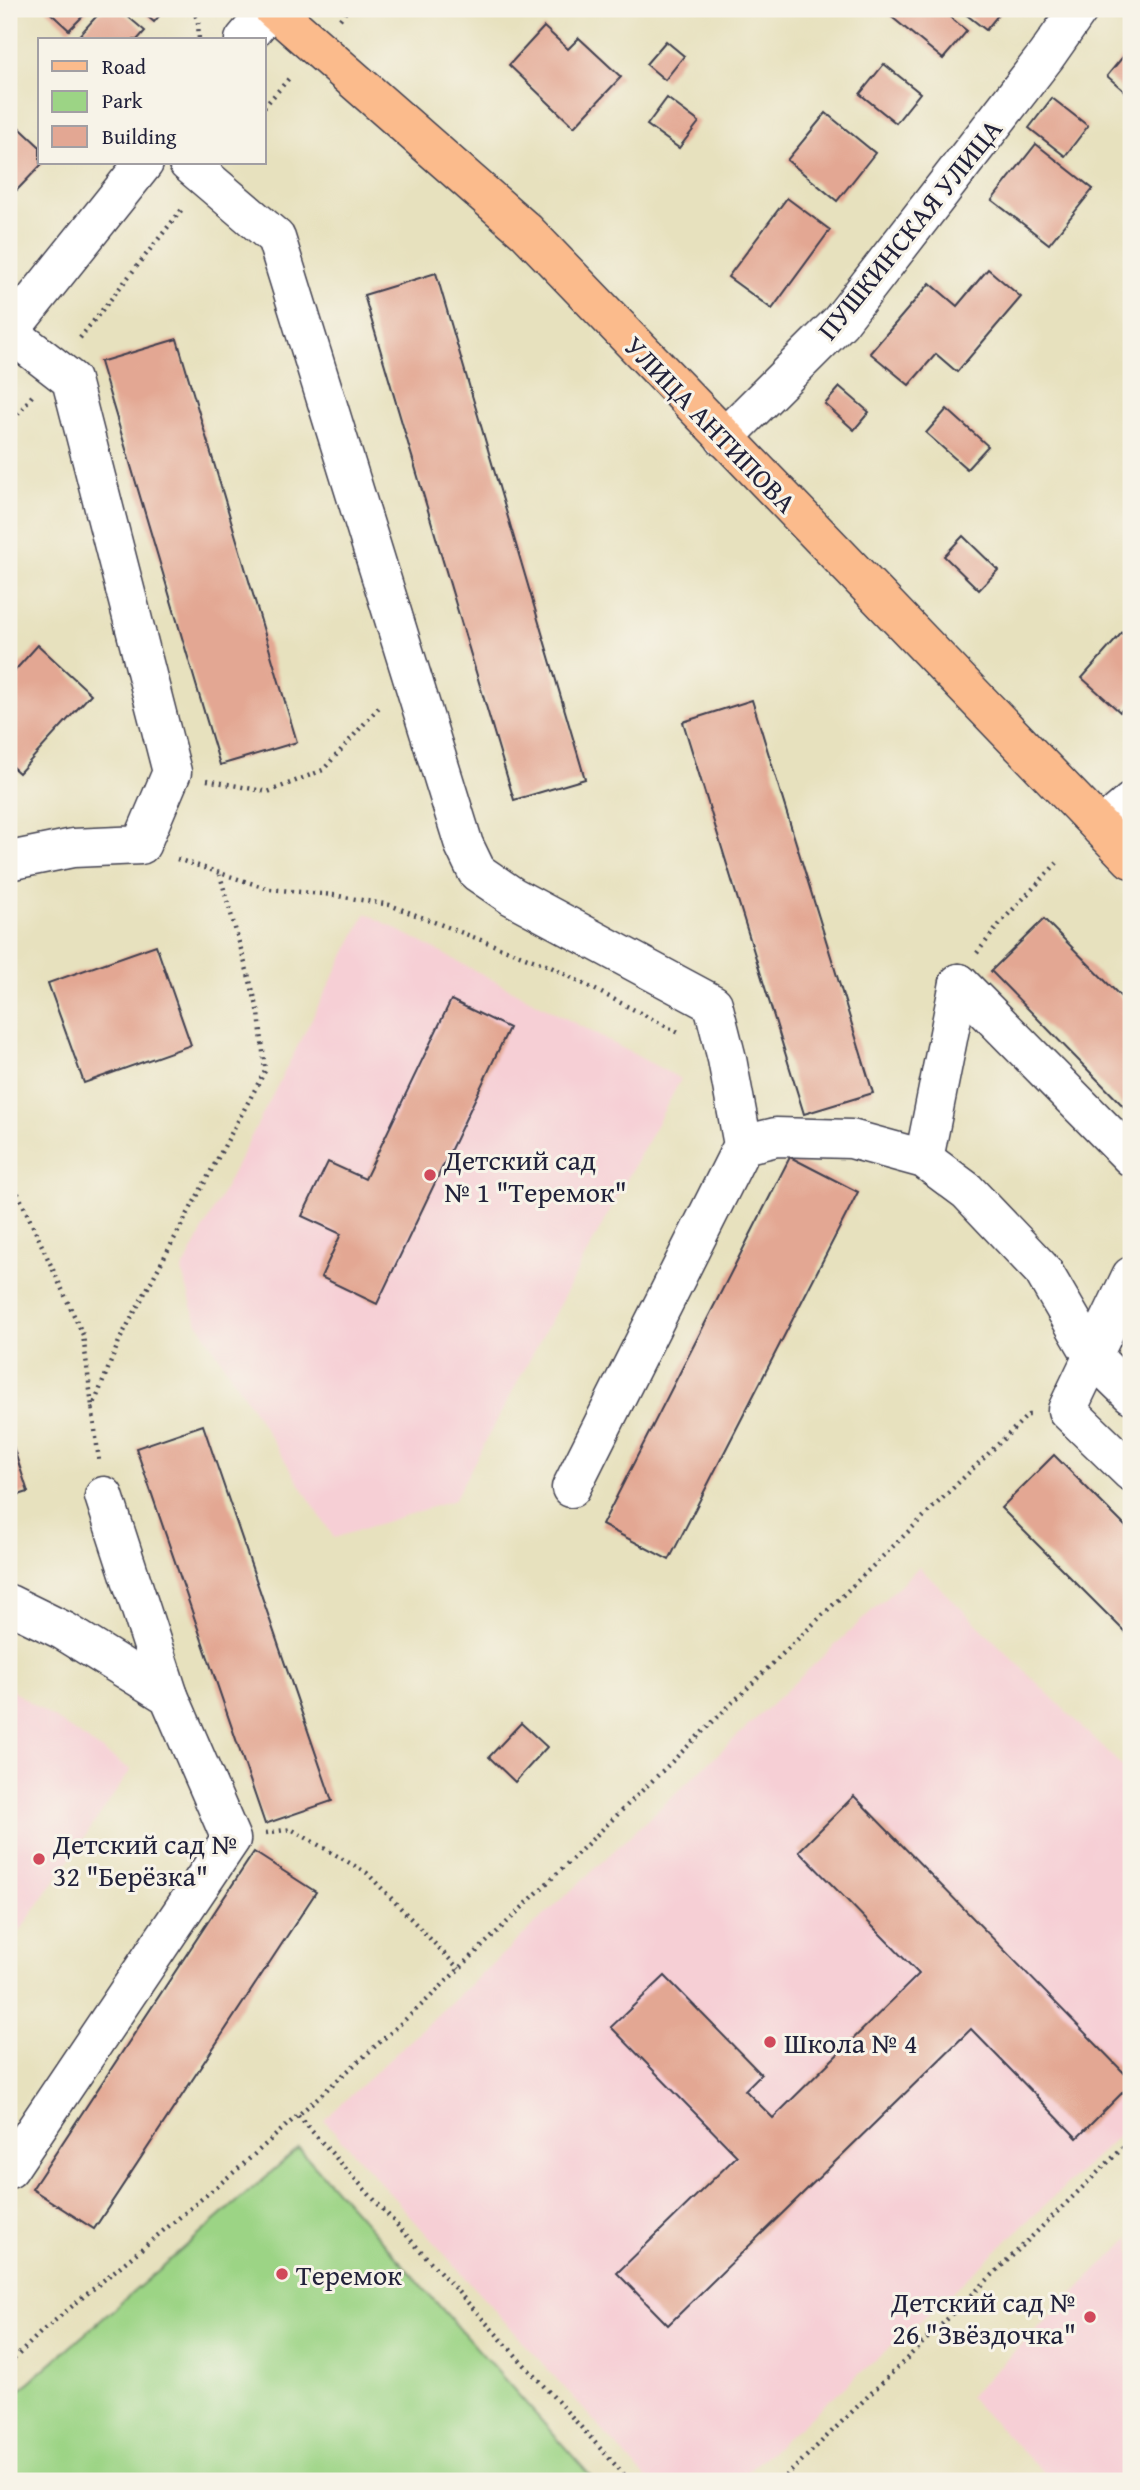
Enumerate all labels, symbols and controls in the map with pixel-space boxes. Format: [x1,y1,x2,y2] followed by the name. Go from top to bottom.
[38,38,266,164] legend
[102,51,147,82] text: Road
[102,85,143,116] text: Park
[807,110,1011,348] street label: ПУШКИНСКАЯ УЛИЦА
[102,121,177,152] text: Building
[615,326,807,522] street label: УЛИЦА АНТИПОВА
[443,1139,627,1212] place label: Детский сад № 1 "Теремок"
[422,1167,438,1183] marker: Детский сад № 1 "Теремок"
[52,1823,238,1896] place label: Детский сад № 32 "Берёзка"
[31,1851,47,1867] marker: Детский сад № 32 "Берёзка"
[784,2022,917,2063] place label: Школа № 4
[762,2034,778,2050] marker: Школа № 4
[296,2254,402,2295] place label: Теремок
[274,2266,290,2282] marker: Теремок
[890,2281,1076,2354] place label: Детский сад № 26 "Звёздочка"
[1082,2309,1098,2325] marker: Детский сад № 26 "Звёздочка"

